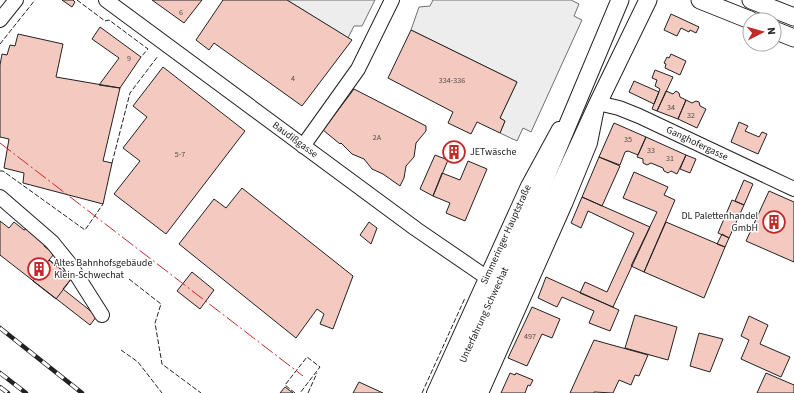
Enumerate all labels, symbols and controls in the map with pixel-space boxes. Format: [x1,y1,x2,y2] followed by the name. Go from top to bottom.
[179,7,183,18] house number: 6
[742,12,782,52] north arrow
[764,27,779,35] text: N
[127,53,131,64] house number: 9
[291,73,295,84] house number: 4
[439,75,465,86] house number: 334-336
[667,102,675,113] house number: 34
[687,110,695,121] house number: 32
[269,118,321,161] street label: Baudißgasse
[664,123,731,164] street label: Ganghofergasse
[373,132,382,143] house number: 2A
[624,134,632,145] house number: 35
[441,139,467,165] building icon: JETwäsche
[470,145,516,159] place label: JETwäsche
[647,145,655,156] house number: 33
[175,149,185,160] house number: 5-7
[666,153,674,164] house number: 31
[477,182,535,287] street label: Simmeringer Hauptstraße
[681,209,758,235] place label: DL Palettenhandel GmbH
[761,209,787,235] building icon: DL Palettenhandel GmbH
[26,256,52,282] building icon: Altes Bahnhofsgebäude Klein-Schwechat
[54,256,152,282] place label: Altes Bahnhofsgebäude Klein-Schwechat
[456,264,512,365] street label: Unterfahrung Schwechat
[524,331,536,342] house number: 497

